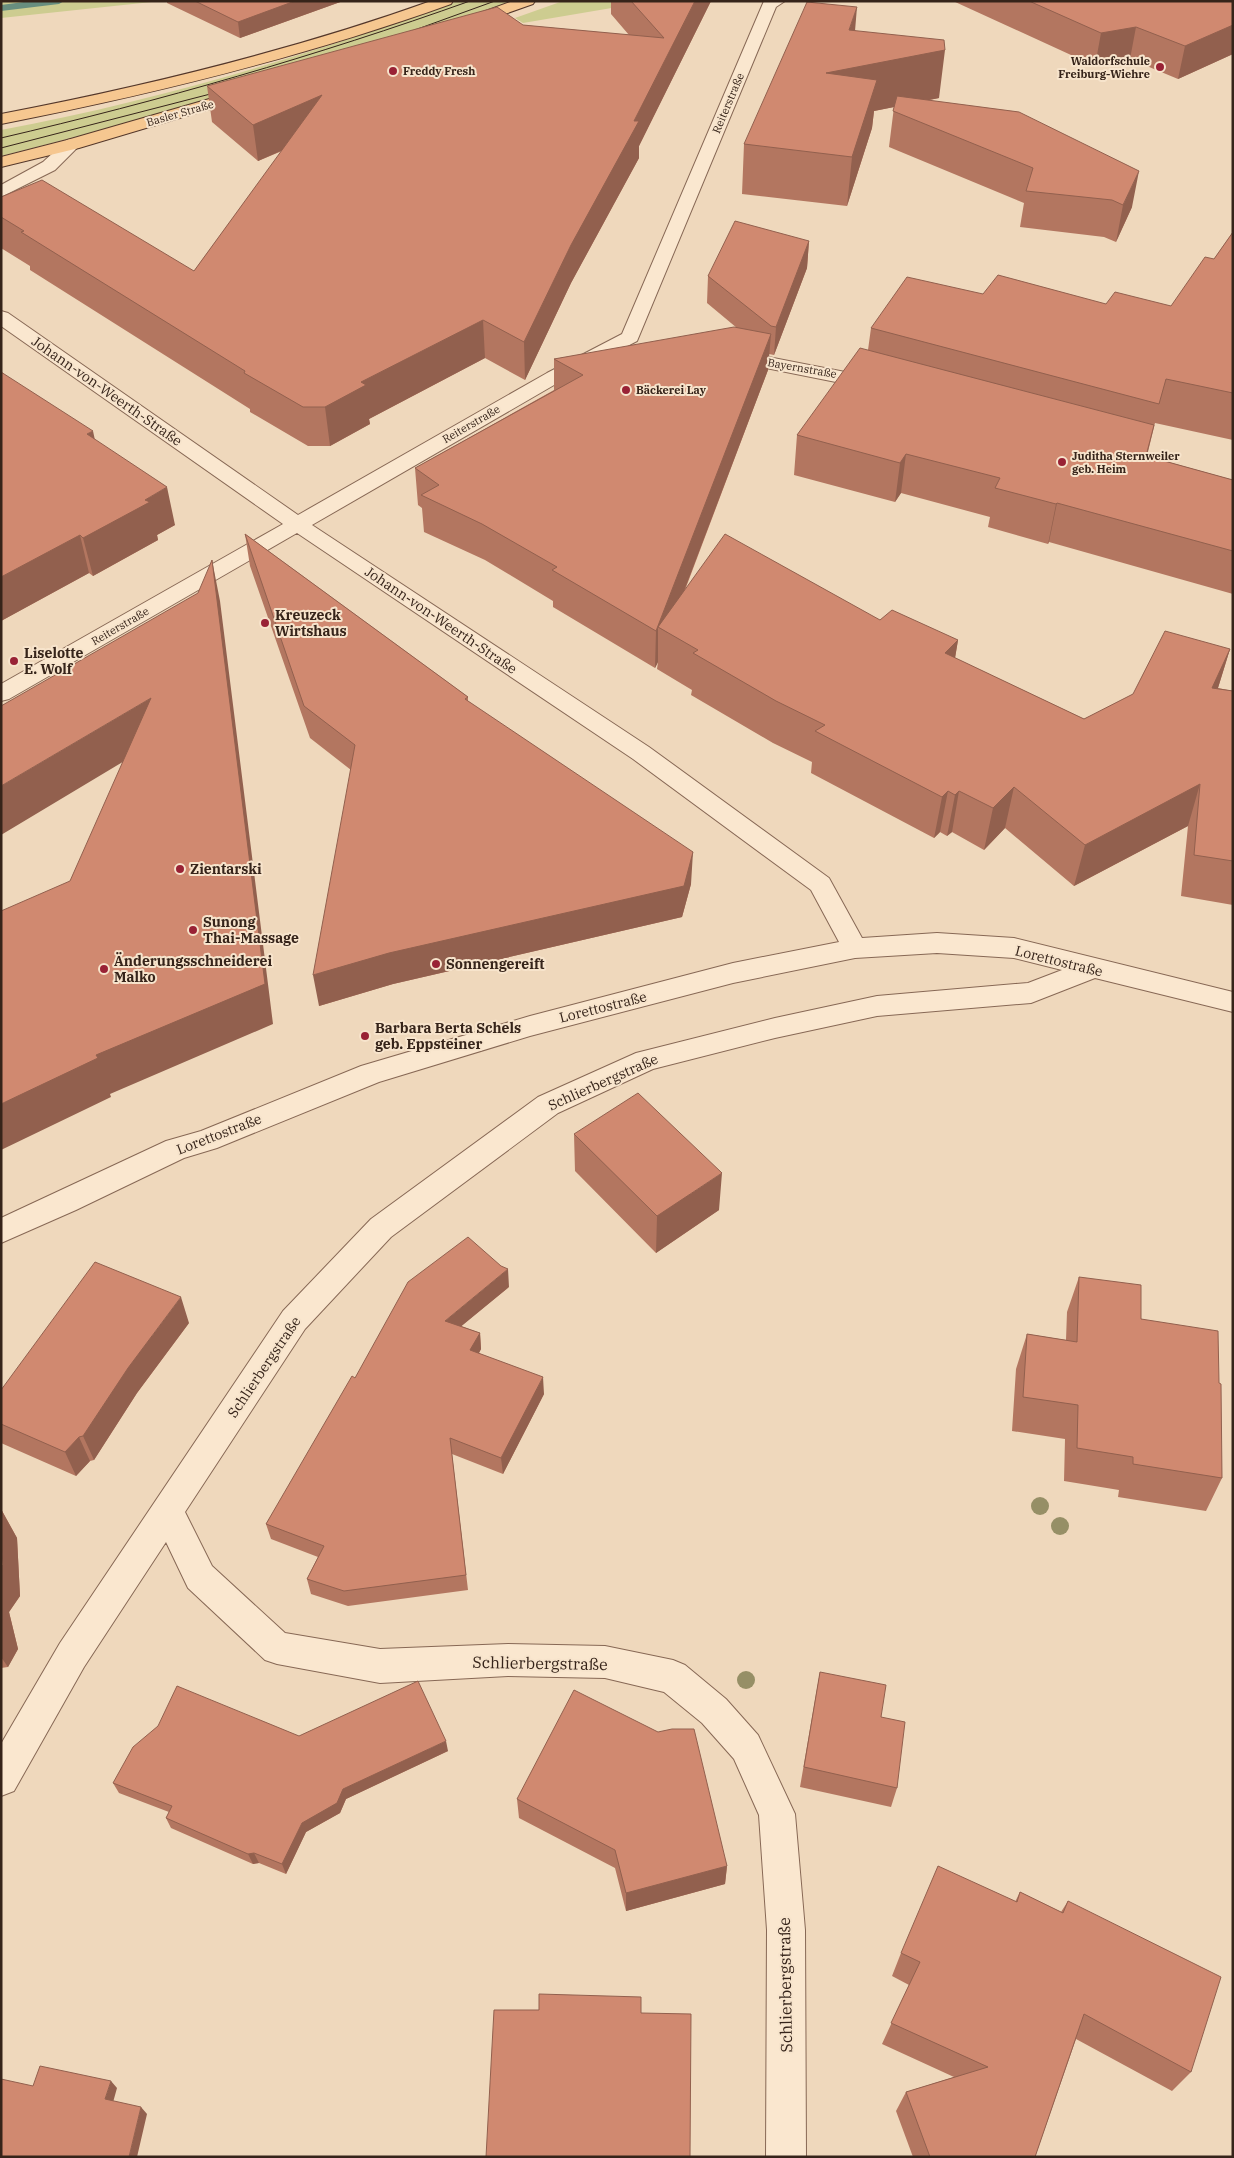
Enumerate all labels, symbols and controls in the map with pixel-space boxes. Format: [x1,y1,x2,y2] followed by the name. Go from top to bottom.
[1058,54,1150,81] place label: Waldorfschule Freiburg-Wiehre
[1154,61,1166,73] marker: Waldorfschule Freiburg-Wiehre
[403,64,475,78] place label: Freddy Fresh
[387,65,399,77] marker: Freddy Fresh
[709,71,747,135] street label: Reiterstraße
[145,97,215,129] street label: Basler Straße
[28,332,186,450] street label: Johann-von-Weerth-Straße
[766,355,838,381] street label: Bayernstraße
[636,383,707,397] place label: Bäckerei Lay
[620,384,632,396] marker: Bäckerei Lay
[440,402,502,446] street label: Reiterstraße
[1072,449,1180,476] place label: Juditha Sternweiler geb. Heim
[1056,456,1068,468] marker: Juditha Sternweiler geb. Heim
[361,562,521,678] street label: Johann-von-Weerth-Straße
[89,604,151,648] street label: Reiterstraße
[275,606,347,640] place label: Kreuzeck Wirtshaus
[259,617,271,629] marker: Kreuzeck Wirtshaus
[24,644,84,678] place label: Liselotte E. Wolf
[8,655,20,667] marker: Liselotte E. Wolf
[190,860,262,878] place label: Zientarski
[174,863,186,875] marker: Zientarski
[203,913,299,947] place label: Sunong Thai-Massage
[187,924,199,936] marker: Sunong Thai-Massage
[1013,941,1105,981] street label: Lorettostraße
[114,952,273,986] place label: Änderungsschneiderei Malko
[446,955,545,973] place label: Sonnengereift
[430,958,442,970] marker: Sonnengereift
[98,963,110,975] marker: Änderungsschneiderei Malko
[557,987,649,1027] street label: Lorettostraße
[375,1019,521,1053] place label: Barbara Berta Schels geb. Eppsteiner
[359,1030,371,1042] marker: Barbara Berta Schels geb. Eppsteiner
[545,1050,661,1114] street label: Schlierbergstraße
[174,1110,264,1158] street label: Lorettostraße
[223,1313,305,1421] street label: Schlierbergstraße
[472,1652,608,1674] street label: Schlierbergstraße
[774,1917,796,2053] street label: Schlierbergstraße

